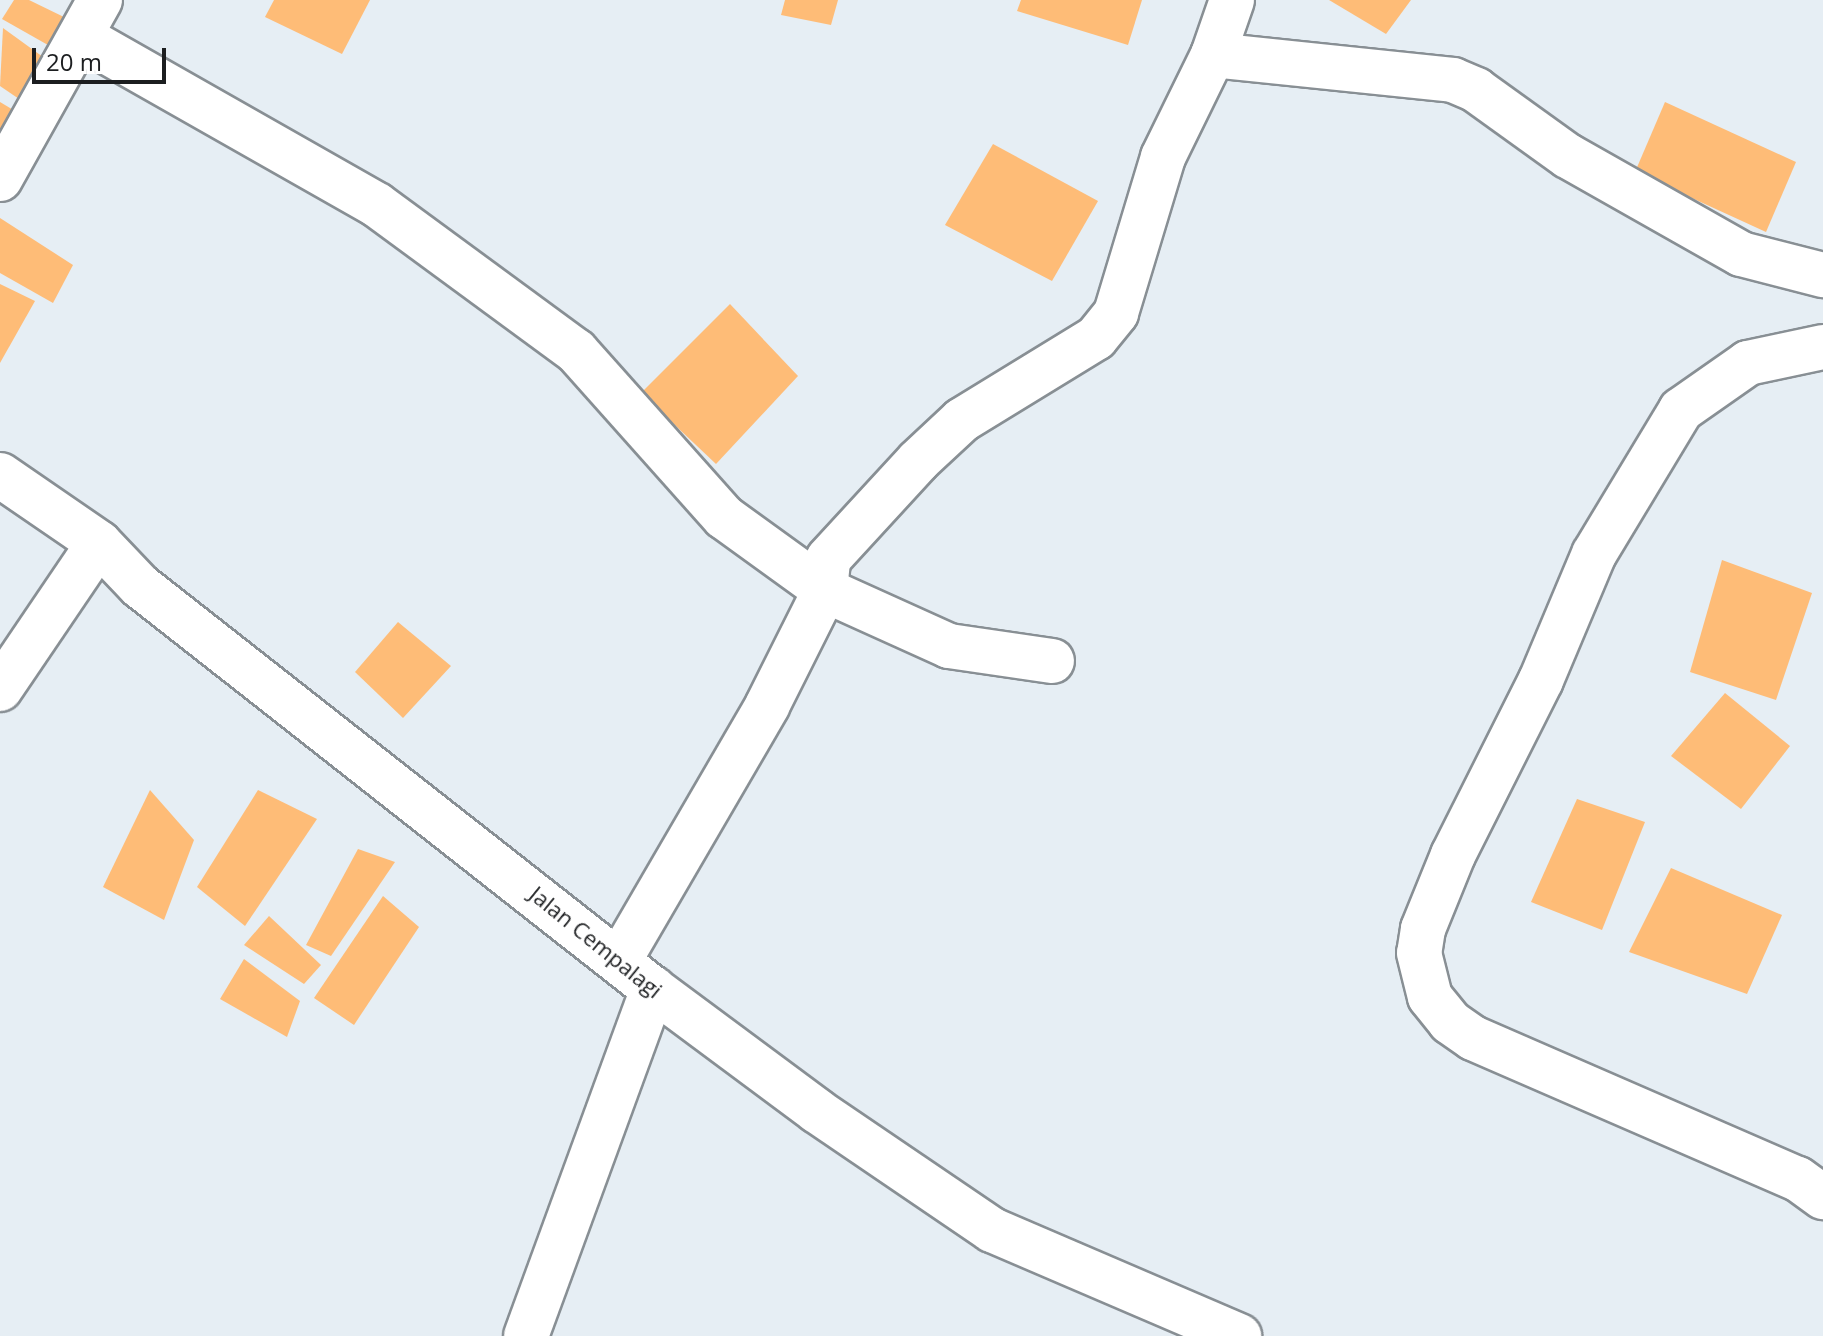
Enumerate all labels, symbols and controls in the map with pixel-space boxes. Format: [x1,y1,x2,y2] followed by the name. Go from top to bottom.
[36,32,170,82] scale bar
[46,45,102,78] text: 20 m
[524,881,668,1003] street label: Jalan Cempalagi

